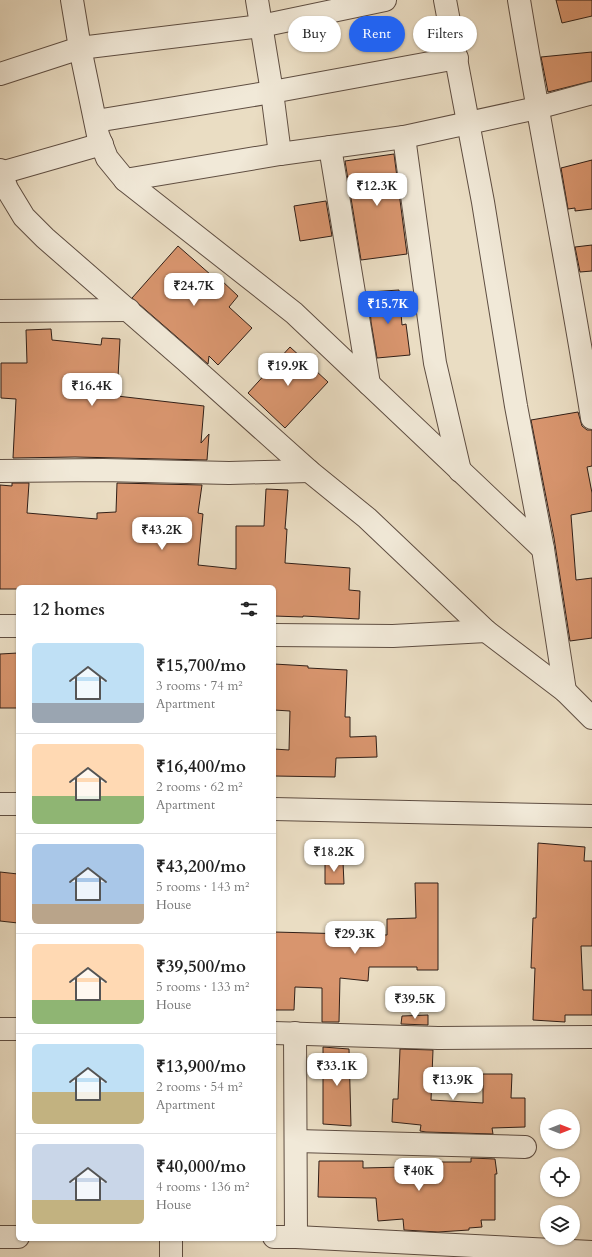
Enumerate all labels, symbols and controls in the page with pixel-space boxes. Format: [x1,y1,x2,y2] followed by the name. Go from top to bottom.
[288,16,341,52] chip: Buy
[349,16,405,52] chip: Rent
[413,16,477,52] chip: Filters
[344,173,410,207] pin: ₹12.3K
[356,177,398,195] text: ₹12.3K
[161,273,227,307] pin: ₹24.7K
[173,277,215,295] text: ₹24.7K
[355,291,421,325] pin: ₹15.7K
[367,295,409,313] text: ₹15.7K
[255,353,321,387] pin: ₹19.9K
[267,357,309,375] text: ₹19.9K
[59,373,125,407] pin: ₹16.4K
[71,377,113,395] text: ₹16.4K
[129,517,195,551] pin: ₹43.2K
[141,521,183,539] text: ₹43.2K
[32,598,105,621] text: 12 homes
[238,598,260,620] icon: filters
[156,654,246,677] text: ₹15,700/mo
[64,659,112,707] icon: home
[156,677,243,695] text: 3 rooms · 74 m²
[156,695,215,713] text: Apartment
[156,755,246,778] text: ₹16,400/mo
[64,760,112,808] icon: home
[156,778,243,796] text: 2 rooms · 62 m²
[156,796,215,814] text: Apartment
[301,839,367,873] pin: ₹18.2K
[313,843,355,861] text: ₹18.2K
[156,855,246,878] text: ₹43,200/mo
[64,860,112,908] icon: home
[156,878,249,896] text: 5 rooms · 143 m²
[156,896,191,914] text: House
[322,921,388,955] pin: ₹29.3K
[334,925,376,943] text: ₹29.3K
[156,955,246,978] text: ₹39,500/mo
[64,960,112,1008] icon: home
[156,978,249,996] text: 5 rooms · 133 m²
[382,986,448,1020] pin: ₹39.5K
[394,990,436,1008] text: ₹39.5K
[156,996,191,1014] text: House
[304,1053,370,1087] pin: ₹33.1K
[156,1055,246,1078] text: ₹13,900/mo
[316,1057,358,1075] text: ₹33.1K
[64,1060,112,1108] icon: home
[420,1067,486,1101] pin: ₹13.9K
[432,1071,474,1089] text: ₹13.9K
[156,1078,243,1096] text: 2 rooms · 54 m²
[156,1096,215,1114] text: Apartment
[540,1109,580,1149] north arrow
[540,1109,580,1245] map controls
[156,1155,246,1178] text: ₹40,000/mo
[540,1157,580,1197] button: locate
[395,1158,443,1192] pin: ₹40K
[64,1160,112,1208] icon: home
[403,1162,435,1180] text: ₹40K
[156,1178,249,1196] text: 4 rooms · 136 m²
[156,1196,191,1214] text: House
[540,1205,580,1245] button: layers

